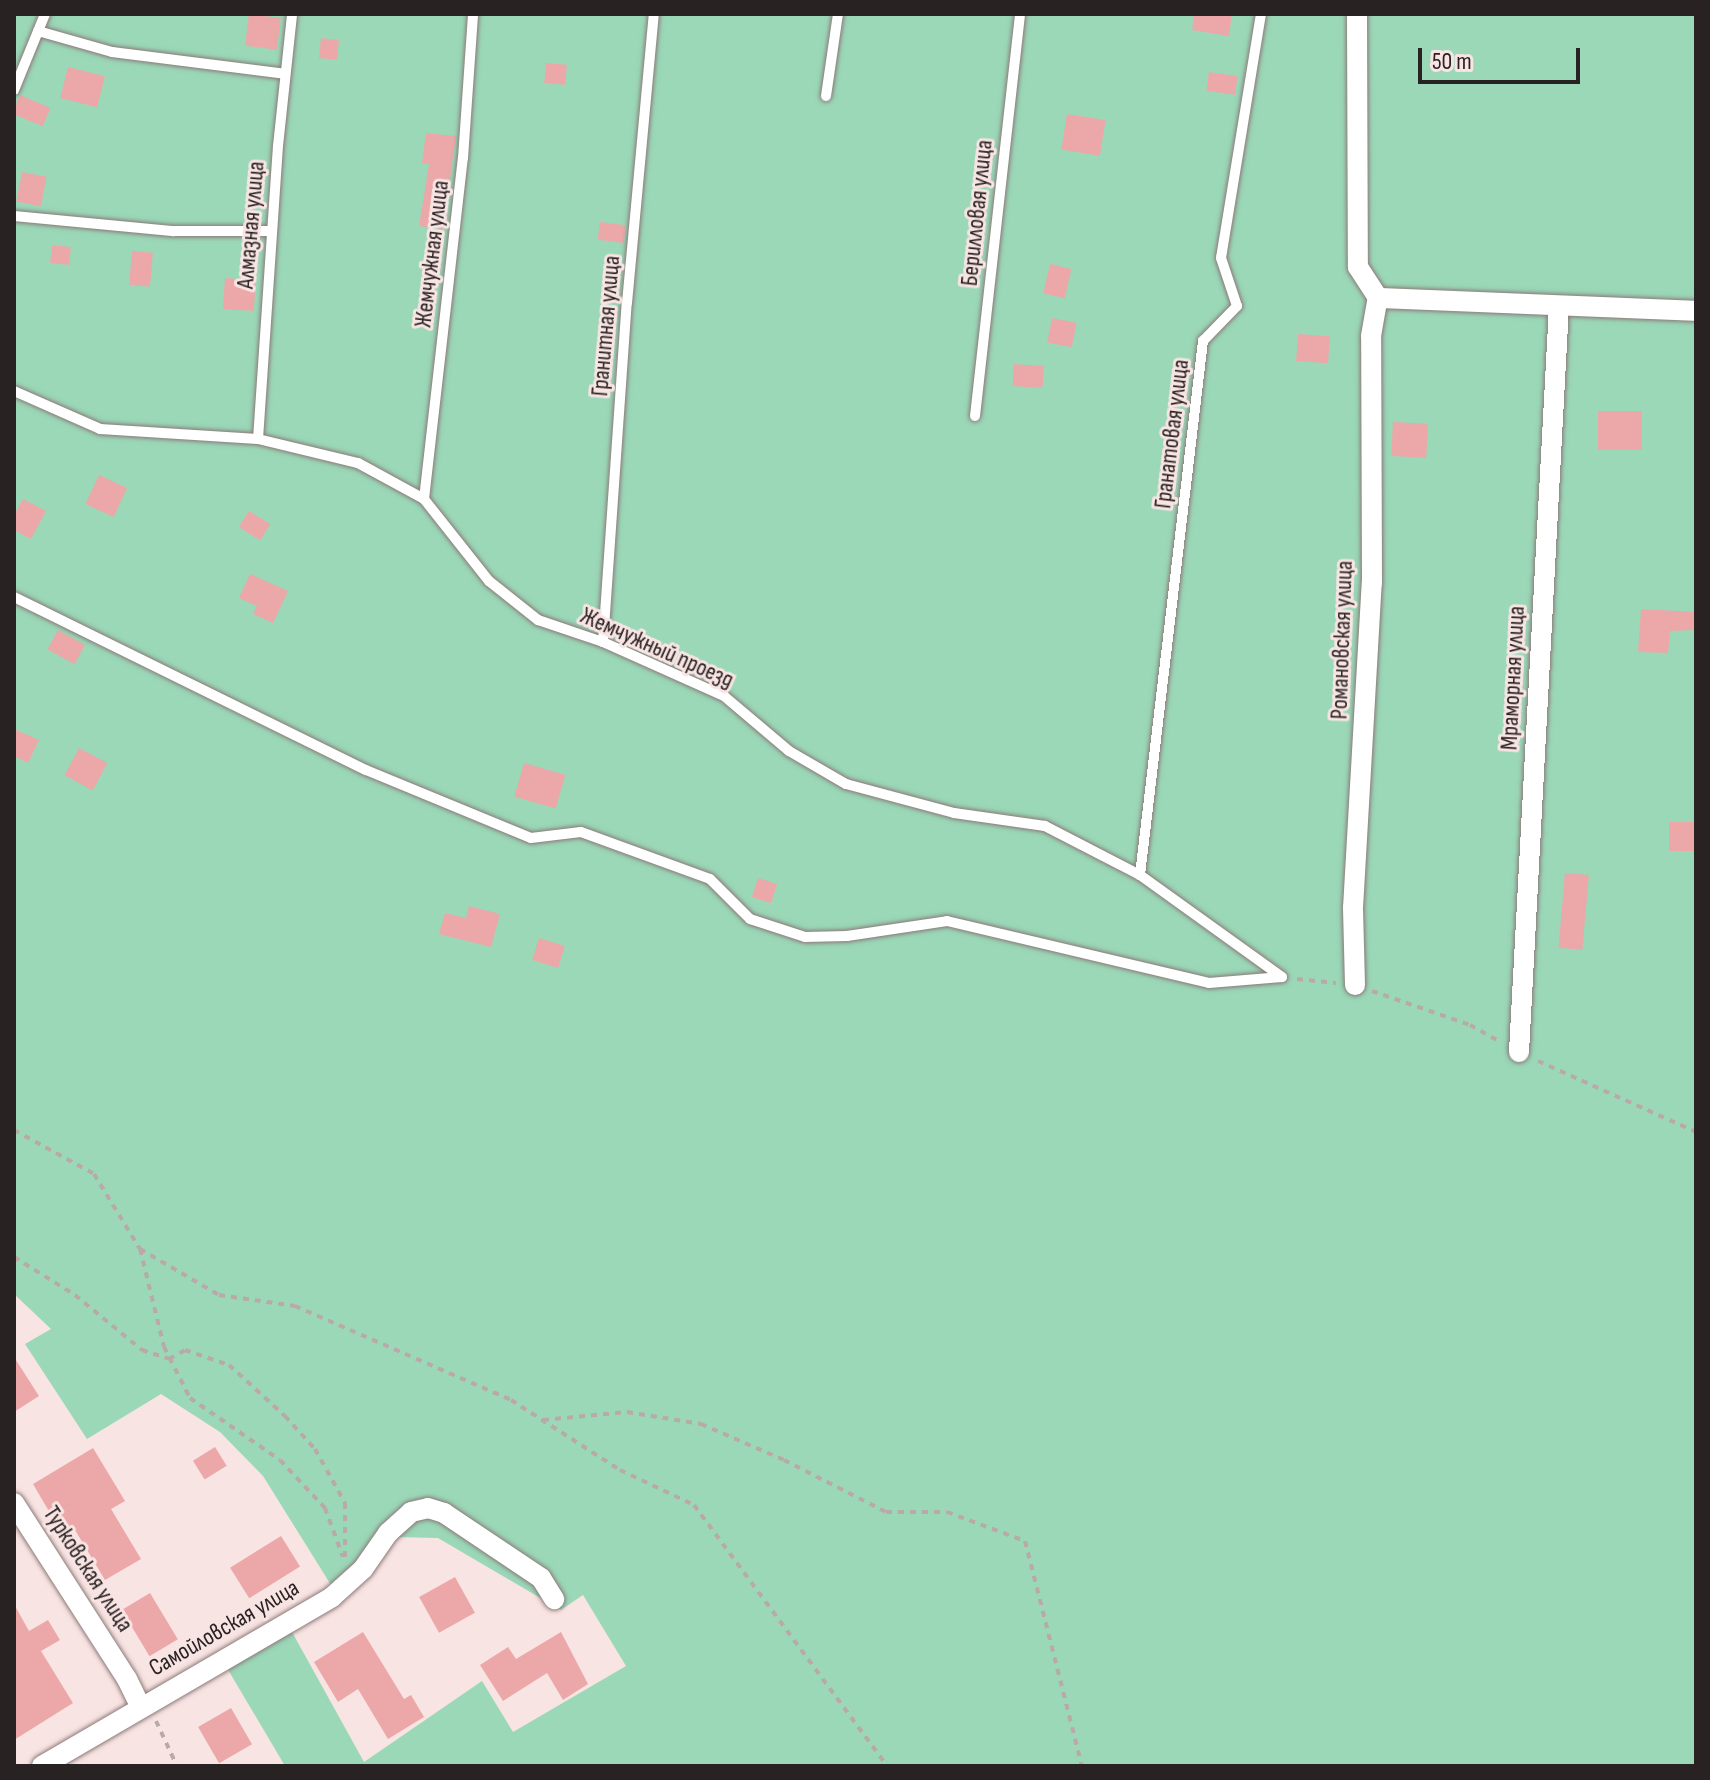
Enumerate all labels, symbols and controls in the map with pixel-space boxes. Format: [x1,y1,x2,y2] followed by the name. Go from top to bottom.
[1422,32,1584,82] scale bar
[1432,47,1472,76] text: 50 m
[955,139,999,287] street label: Берилловая улица
[231,160,271,290] street label: Алмазная улица
[409,179,455,329] street label: Жемчужная улица
[586,255,626,397] street label: Гранитная улица
[1149,358,1195,510] street label: Гранатовая улица
[1325,560,1359,720] street label: Романовская улица
[576,601,738,695] street label: Жемчужный проезд
[1495,605,1531,751] street label: Мраморная улица
[37,1501,139,1637] street label: Турковская улица
[144,1573,304,1683] street label: Самойловская улица

